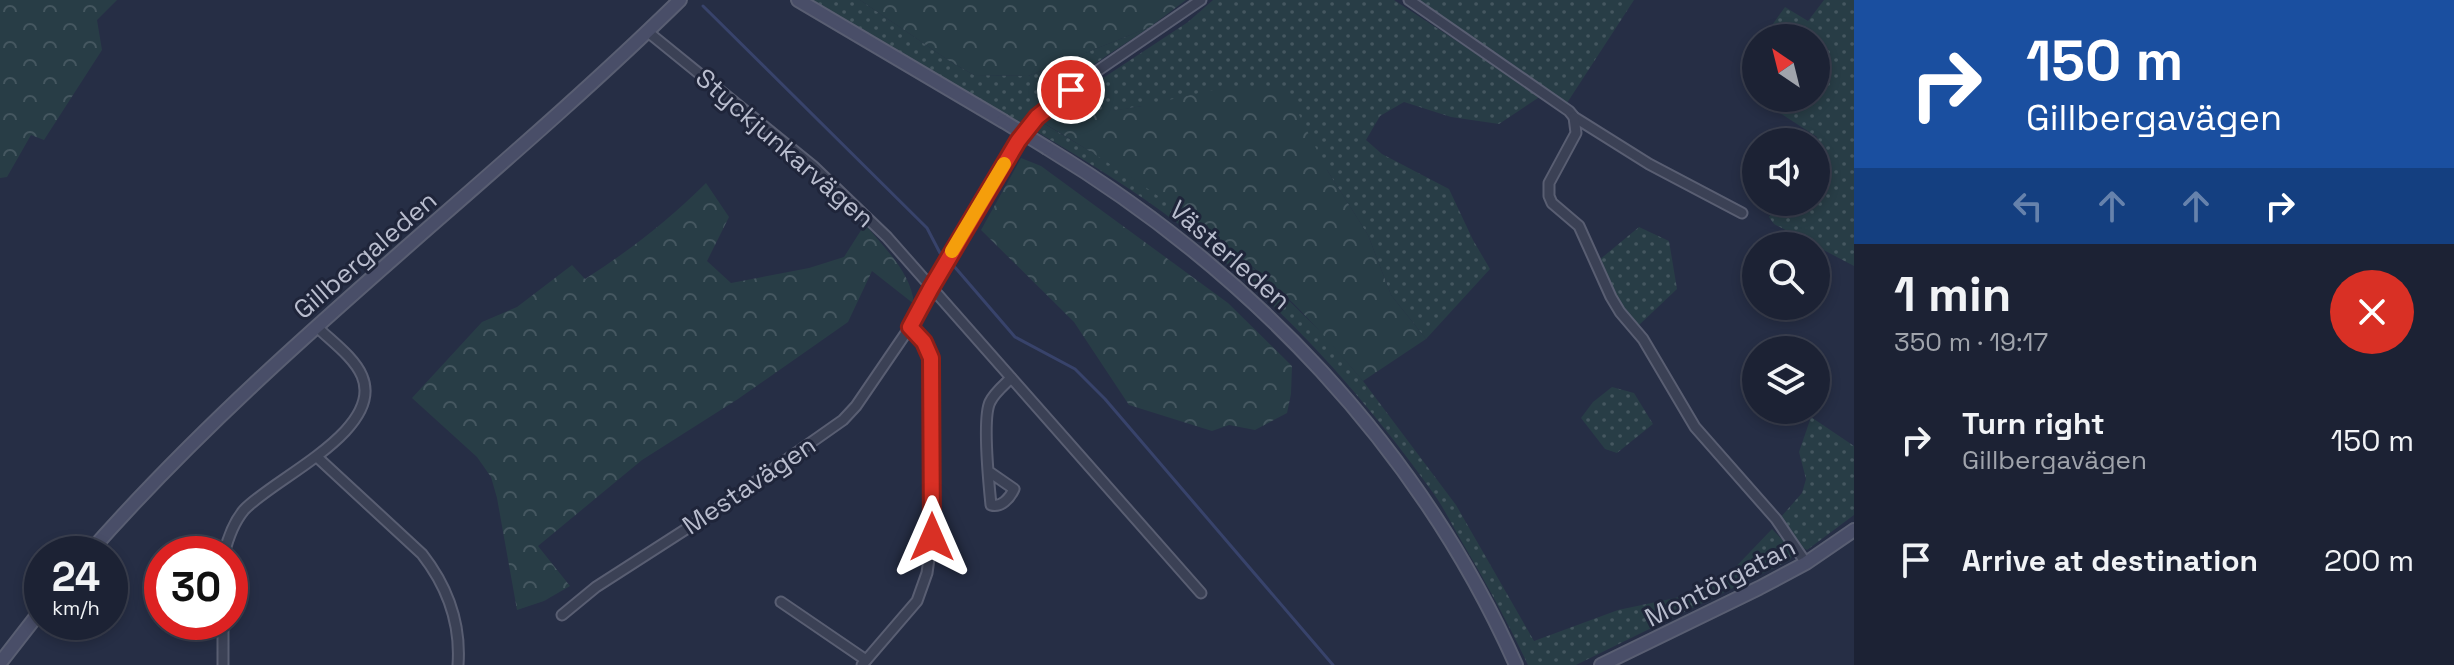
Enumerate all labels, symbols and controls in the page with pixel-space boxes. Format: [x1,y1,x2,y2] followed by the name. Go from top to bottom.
[1742,24,1830,112] north arrow
[1742,24,1830,424] map controls
[2026,25,2183,96] text: 150 m
[1894,32,1998,136] icon: right
[1037,56,1105,124] pin
[688,61,882,235] street label: Styckjunkarvägen
[1049,68,1093,112] icon: arrive
[2026,95,2282,141] text: Gillbergavägen
[1742,128,1830,216] button: sound
[286,183,444,327] street label: Gillbergaleden
[2006,184,2050,228] icon: left
[2090,184,2134,228] icon: ahead
[2174,184,2218,228] icon: ahead
[2258,184,2302,228] icon: right
[1162,193,1298,317] street label: Västerleden
[1742,232,1830,320] button: search
[1894,264,2011,325] text: 1 min
[2330,270,2414,354] button: close
[1894,325,2048,359] text: 350 m · 19:17
[1742,336,1830,424] button: layers
[1962,404,2105,443] text: Turn right
[1894,418,1938,462] icon: right
[2331,421,2414,460] text: 150 m
[676,428,822,542] street label: Mestavägen
[1962,443,2147,477] text: Gillbergavägen
[890,495,974,579] position arrow
[1639,529,1801,635] street label: Montörgatan
[144,536,248,640] speed limit sign: 30
[1894,538,1938,582] icon: arrive
[1962,541,2258,580] text: Arrive at destination
[2324,541,2414,580] text: 200 m
[52,552,100,603] text: 24
[52,595,100,621] text: km/h

